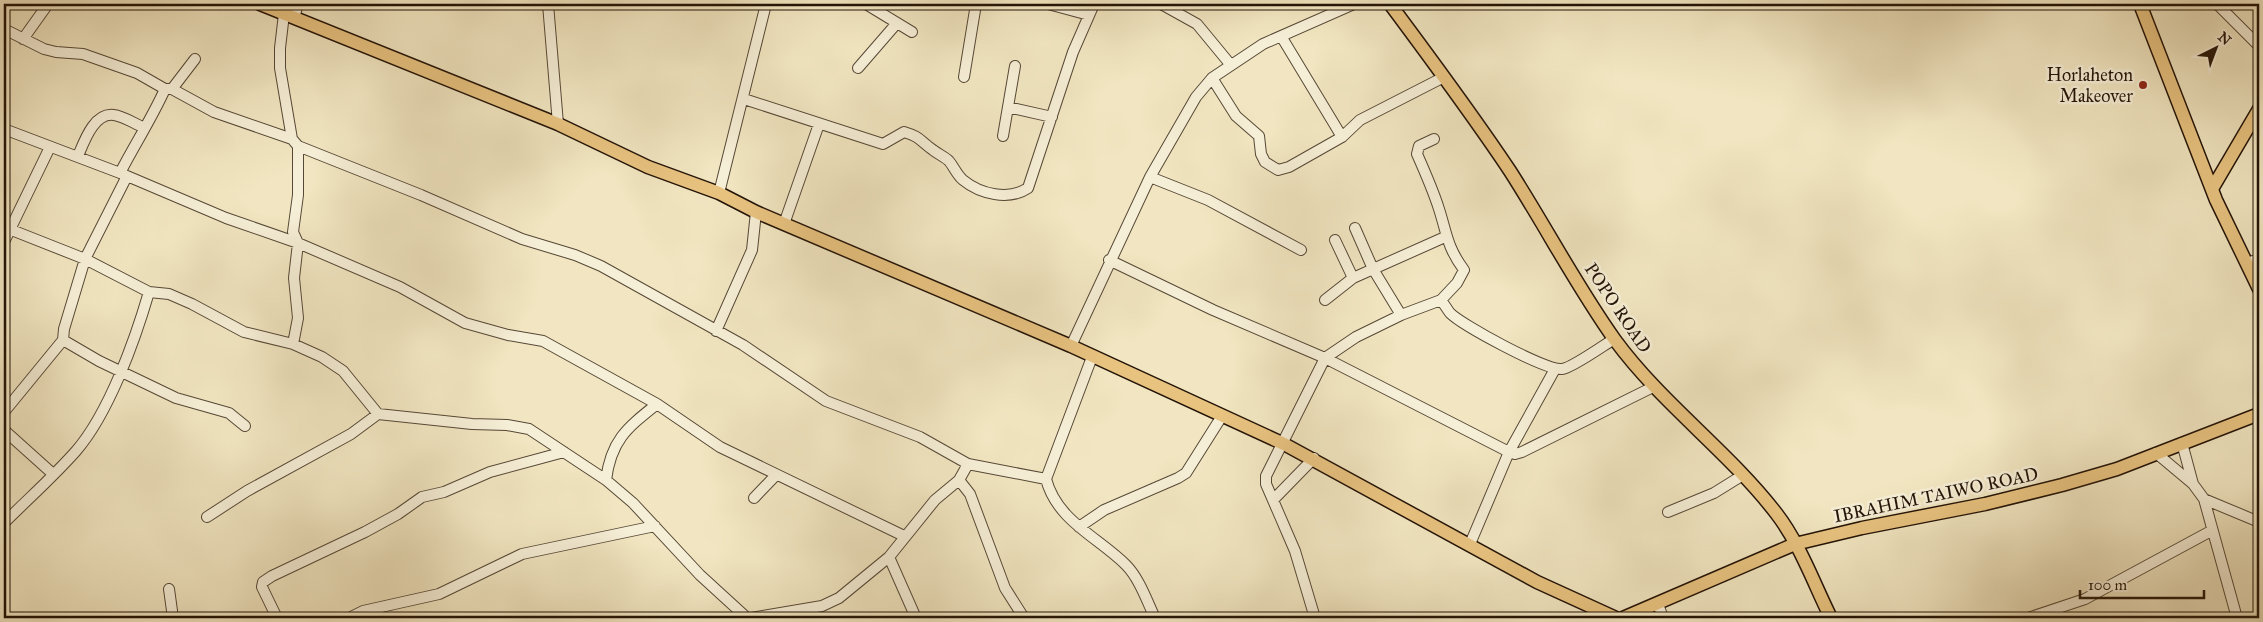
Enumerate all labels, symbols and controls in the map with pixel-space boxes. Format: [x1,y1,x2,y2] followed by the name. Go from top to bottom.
[2190,22,2240,72] north arrow
[2214,28,2235,49] text: N
[2047,64,2133,107] place label: Horlaheton Makeover
[2137,79,2149,91] marker: Horlaheton Makeover
[1580,259,1656,357] street label: POPO ROAD
[1832,463,2040,527] street label: IBRAHIM TAIWO ROAD
[2080,567,2204,599] scale bar
[2088,576,2128,594] text: 100 m

